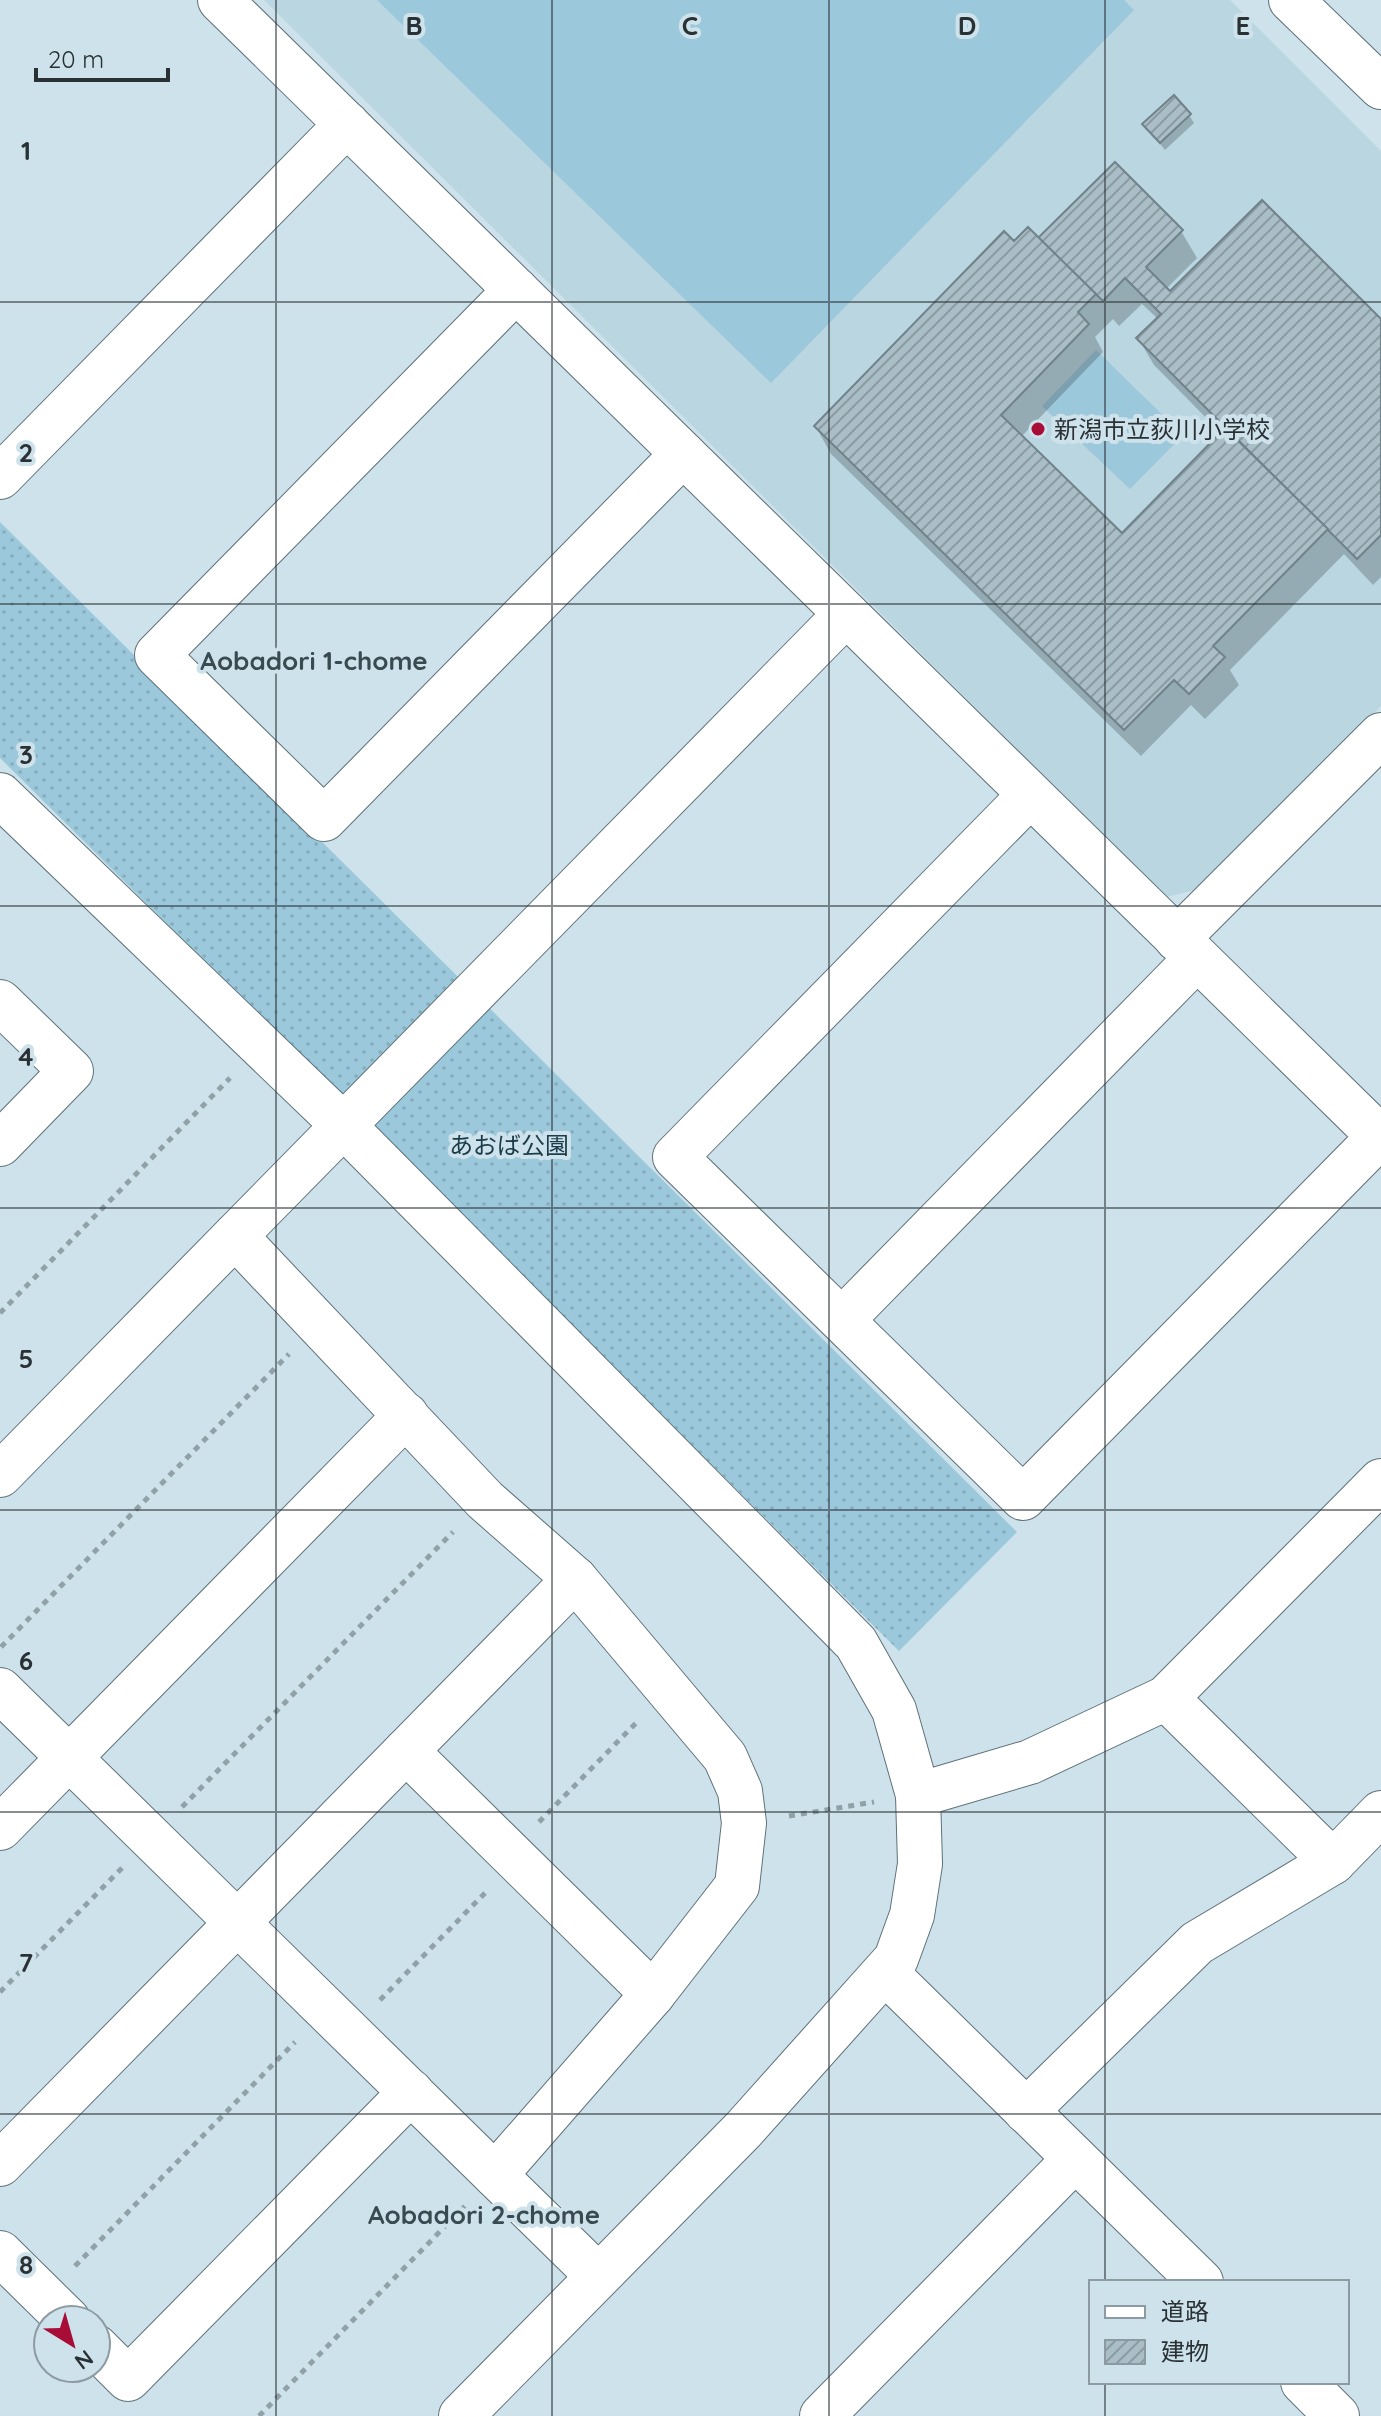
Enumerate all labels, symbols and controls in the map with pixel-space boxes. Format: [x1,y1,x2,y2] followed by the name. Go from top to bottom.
[405,9,423,42] text: B
[682,9,698,42] text: C
[958,9,976,42] text: D
[1236,9,1250,42] text: E
[36,32,168,82] scale bar
[48,44,104,74] text: 20 m
[21,134,31,167] text: 1
[1054,414,1270,444] place label: 新潟市立荻川小学校
[1029,420,1047,438] marker: 新潟市立荻川小学校
[19,436,33,469] text: 2
[200,644,428,677] district label: Aobadori 1-chome
[19,738,33,771] text: 3
[18,1040,34,1073] text: 4
[449,1130,569,1160] park label: あおば公園
[19,1342,33,1375] text: 5
[19,1644,33,1677] text: 6
[19,1946,33,1979] text: 7
[368,2198,600,2231] district label: Aobadori 2-chome
[19,2248,33,2281] text: 8
[1089,2280,1349,2384] legend
[1161,2296,1209,2326] text: 道路
[32,2304,112,2384] north arrow
[1161,2336,1209,2366] text: 建物
[69,2344,99,2376] text: N

